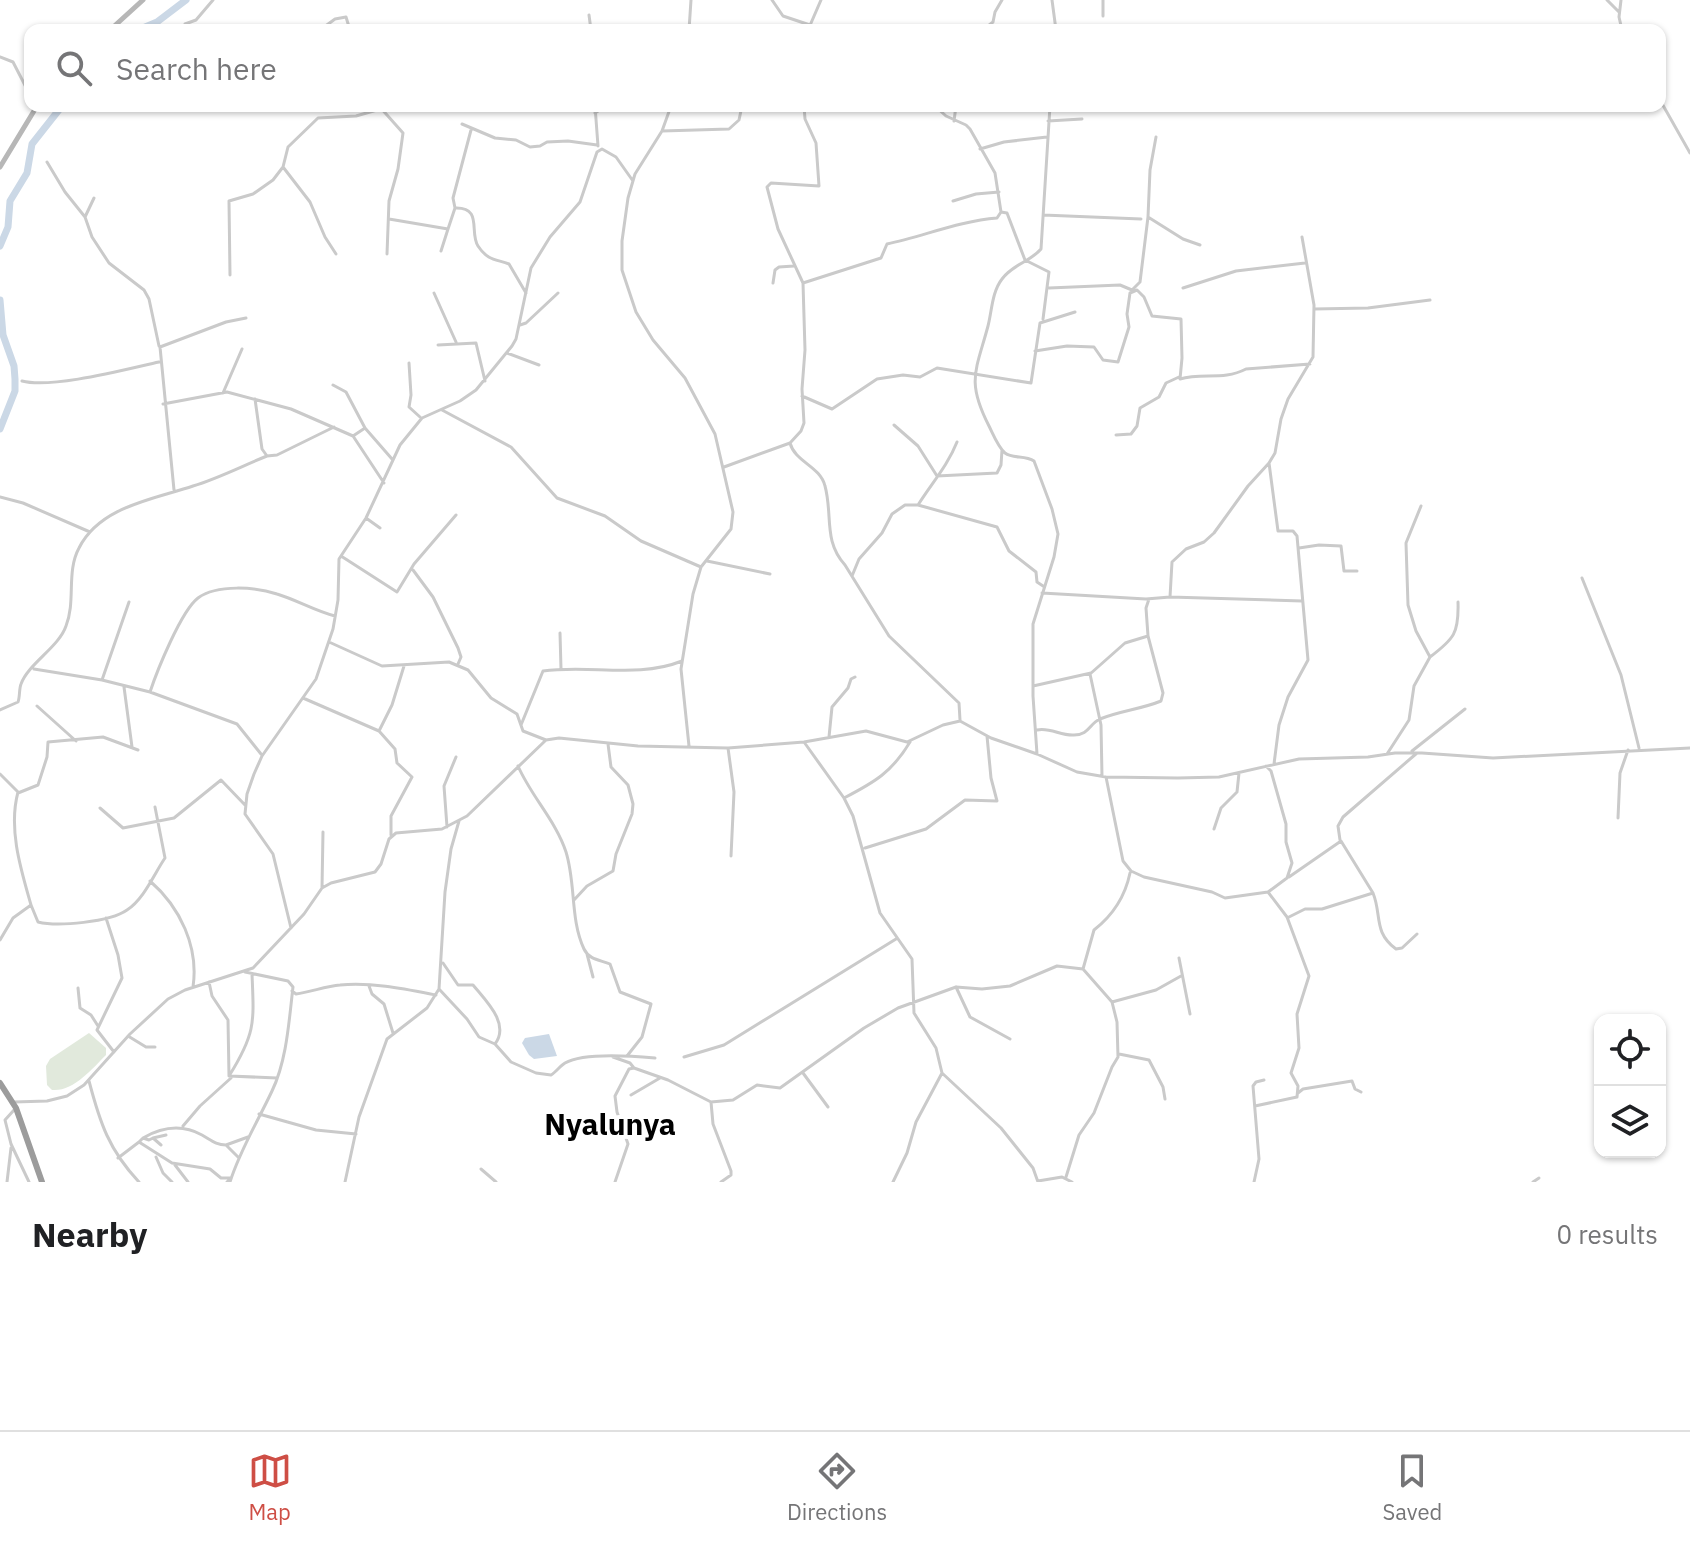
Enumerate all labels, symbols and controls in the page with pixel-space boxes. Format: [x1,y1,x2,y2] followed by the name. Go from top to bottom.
[24,24,1666,112] search box
[52,46,96,90] icon: search
[116,49,277,88] text: Search here
[1594,1014,1666,1158] map controls
[1594,1014,1666,1086] button: locate
[1594,1086,1666,1158] button: layers
[544,1104,676,1143] district label: Nyalunya
[32,1212,147,1256] text: Nearby
[1556,1217,1658,1251] text: 0 results
[248,1449,292,1526] tab: Map
[787,1449,887,1526] tab: Directions
[1382,1449,1442,1526] tab: Saved

